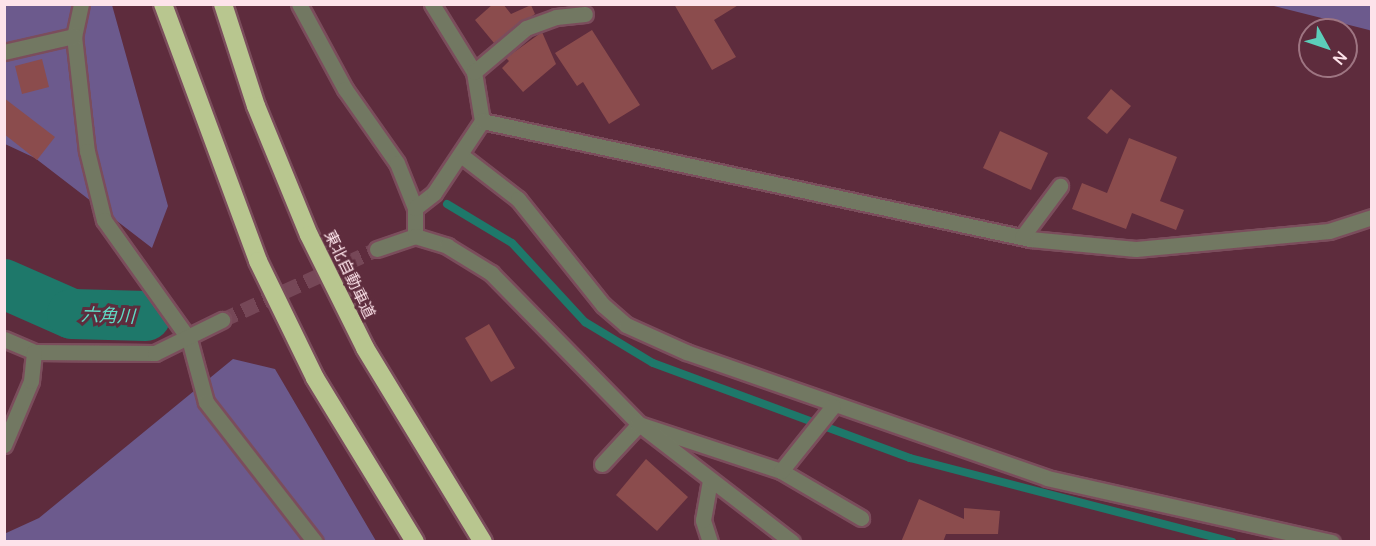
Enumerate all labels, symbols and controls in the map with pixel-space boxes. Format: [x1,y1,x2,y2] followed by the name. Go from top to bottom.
[1298,18,1358,78] north arrow
[1328,47,1352,70] text: N
[320,227,380,321] street label: 東北自動車道
[81,303,135,327] water label: 六角川

